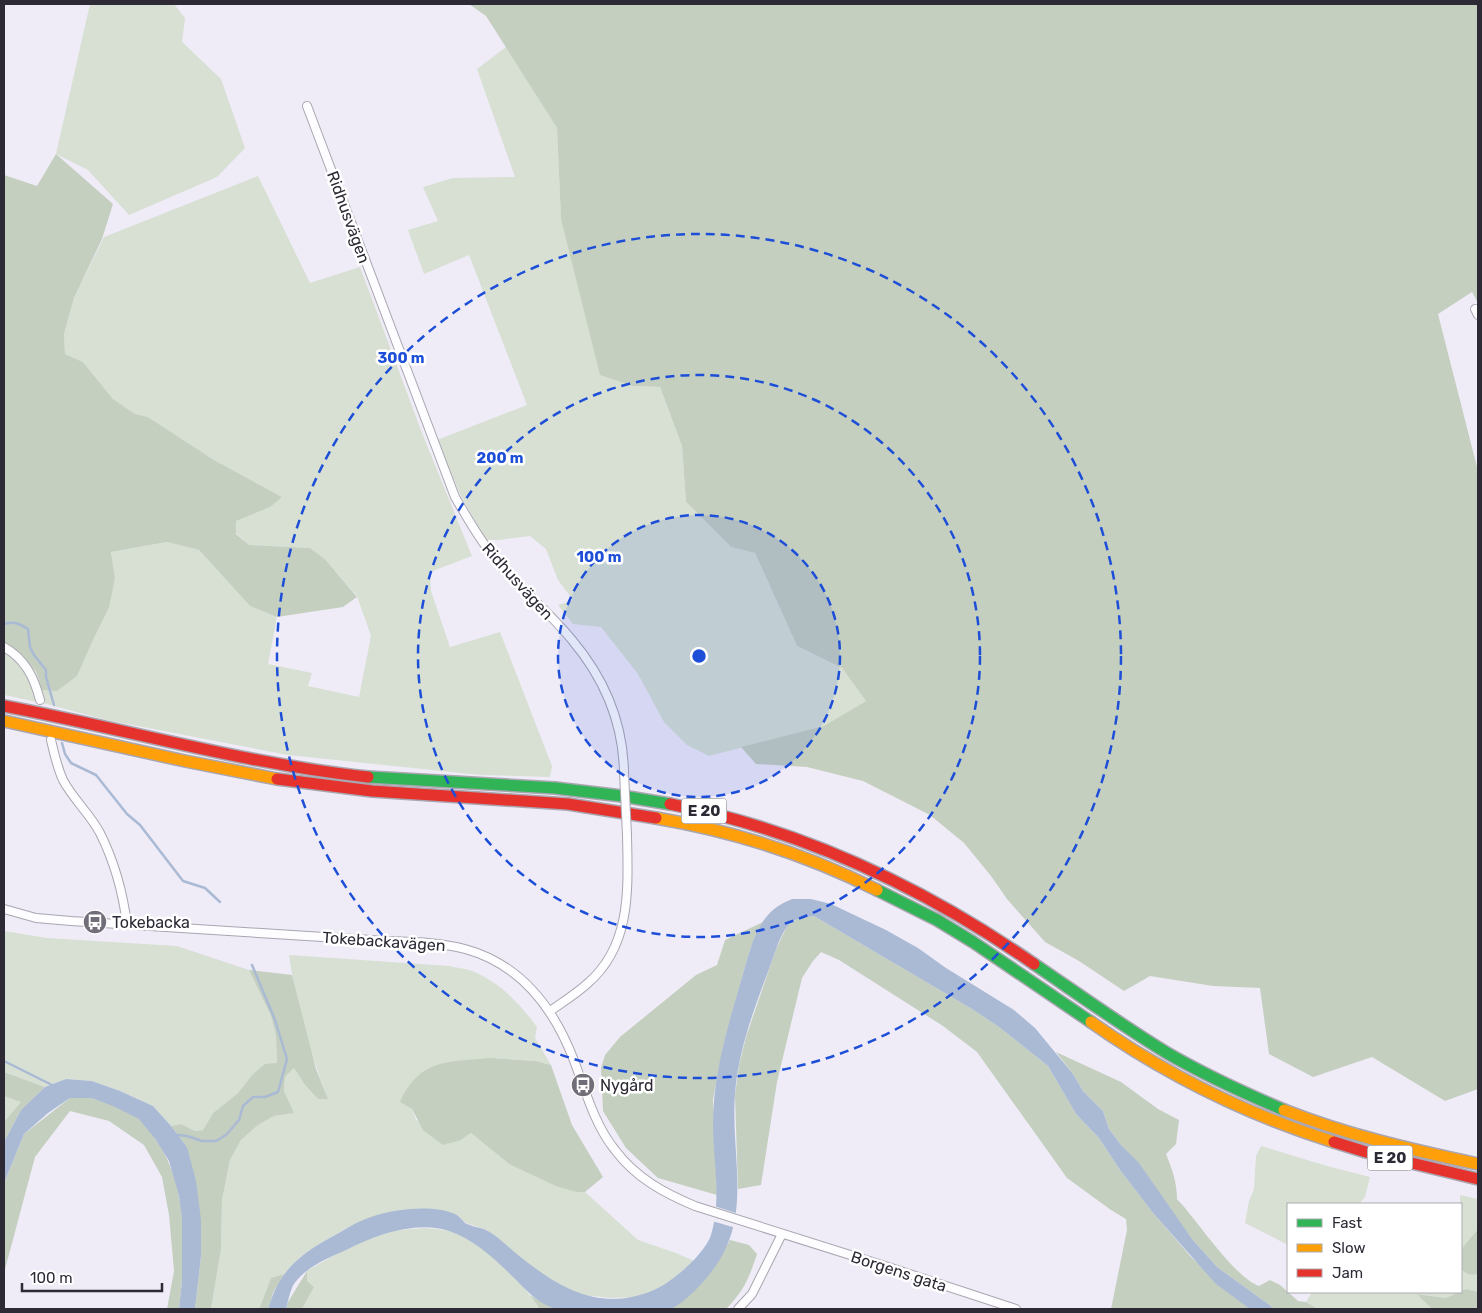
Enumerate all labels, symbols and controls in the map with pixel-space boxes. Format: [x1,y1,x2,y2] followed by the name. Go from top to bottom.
[323,168,374,266] street label: Ridhusvägen
[377,349,425,367] text: 300 m
[476,449,524,467] text: 200 m
[478,539,557,624] street label: Ridhusvägen
[577,548,621,566] text: 100 m
[690,647,708,665] centre of rings
[682,798,726,824] road number: E 20
[82,909,108,935] bus stop icon: Tokebacka
[112,913,190,932] place label: Tokebacka
[322,928,446,955] street label: Tokebackavägen
[570,1072,596,1098] bus stop icon: Nygård
[600,1076,654,1095] place label: Nygård
[1368,1146,1412,1170] road number: E 20
[1287,1203,1462,1293] legend
[1332,1214,1362,1232] text: Fast
[1332,1239,1365,1257] text: Slow
[849,1247,949,1296] street label: Borgens gata
[22,1260,162,1292] scale bar
[1332,1264,1363,1282] text: Jam
[30,1269,72,1287] text: 100 m

